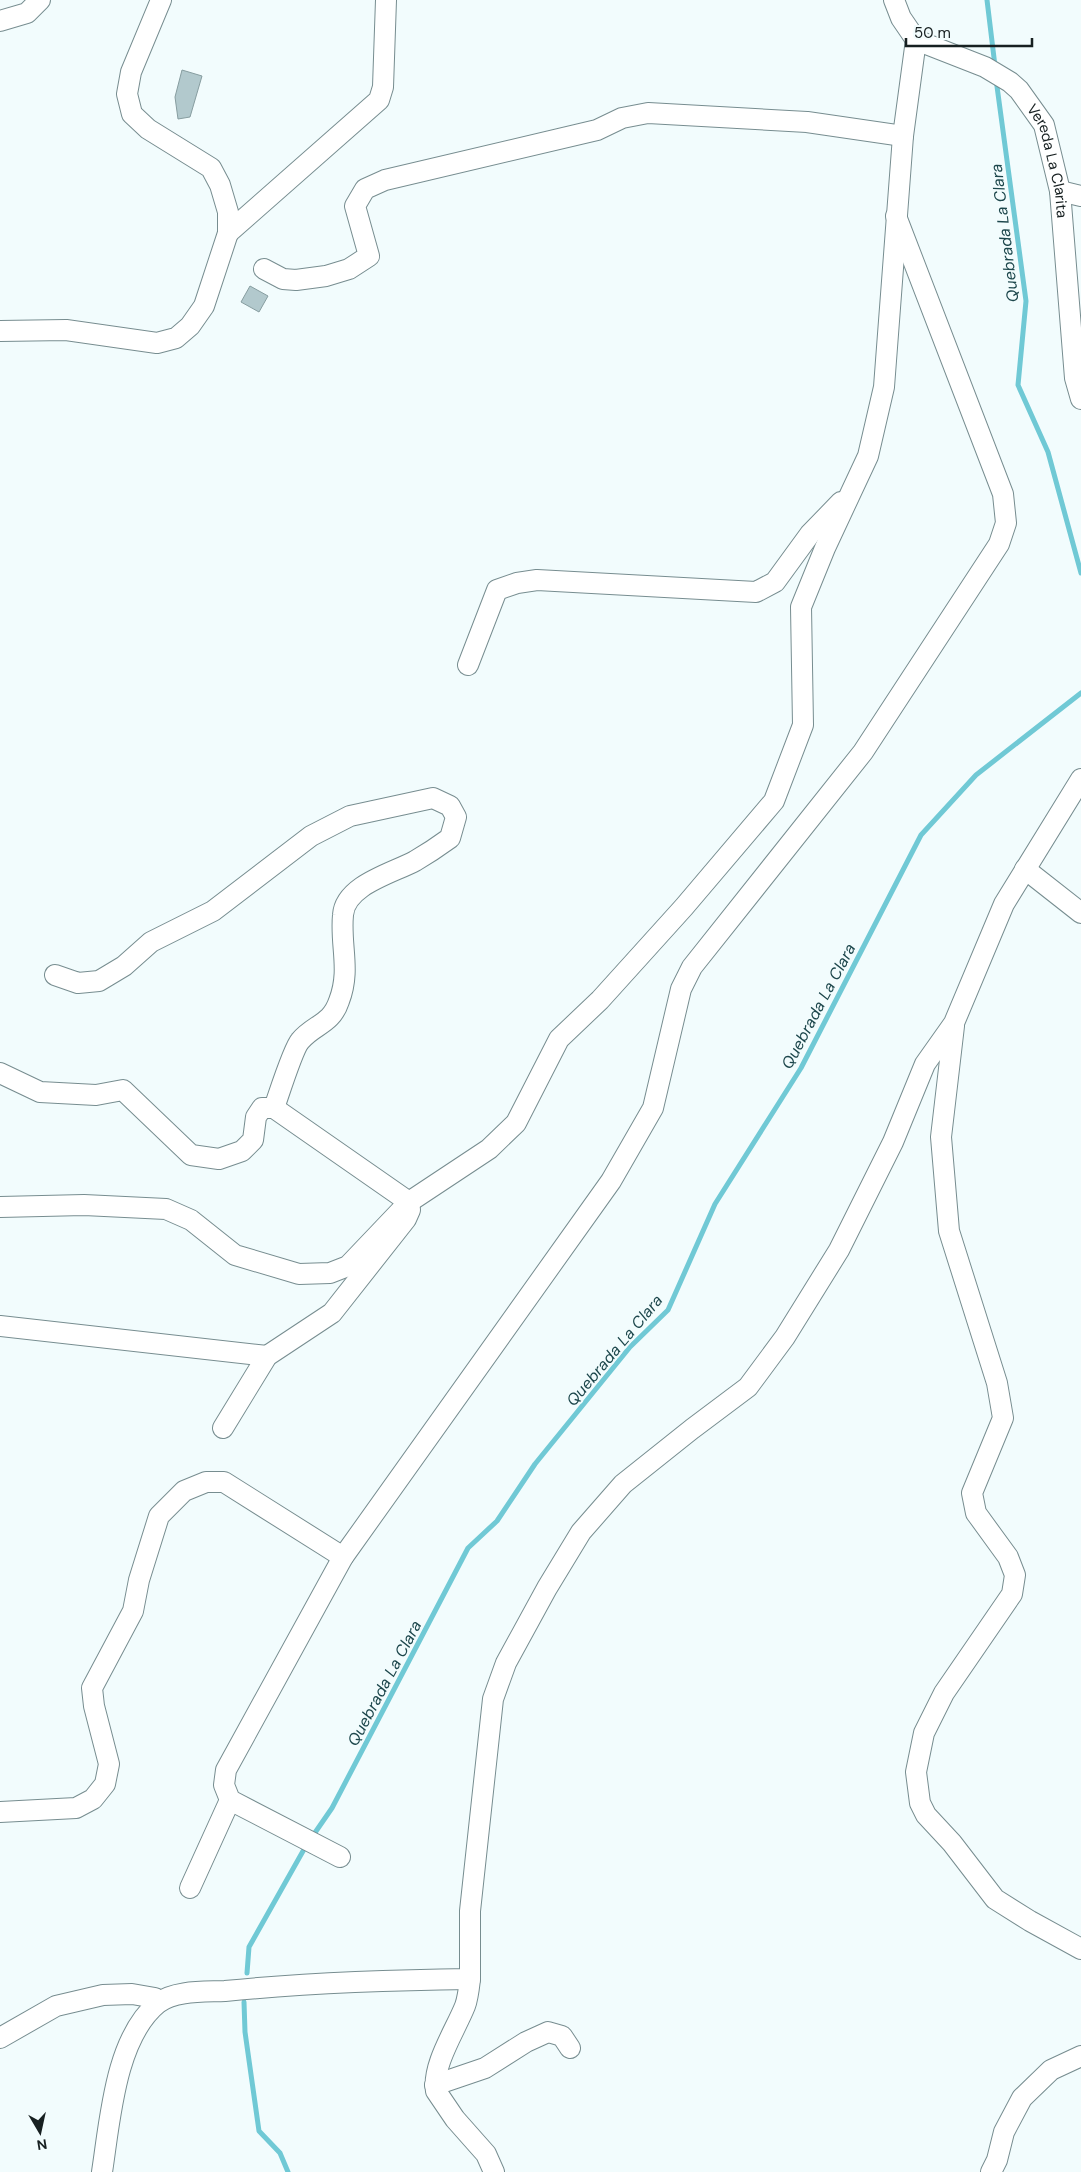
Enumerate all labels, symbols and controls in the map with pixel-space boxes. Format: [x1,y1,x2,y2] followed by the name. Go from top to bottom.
[906,15,1032,47] scale bar
[914,23,951,43] text: 50 m
[1022,100,1072,219] street label: Vereda La Clarita
[986,162,1023,303] water label: Quebrada La Clara
[776,940,860,1073] water label: Quebrada La Clara
[562,1290,667,1410] water label: Quebrada La Clara
[342,1617,426,1750] water label: Quebrada La Clara
[15,2107,65,2157] north arrow
[36,2135,48,2155] text: N

